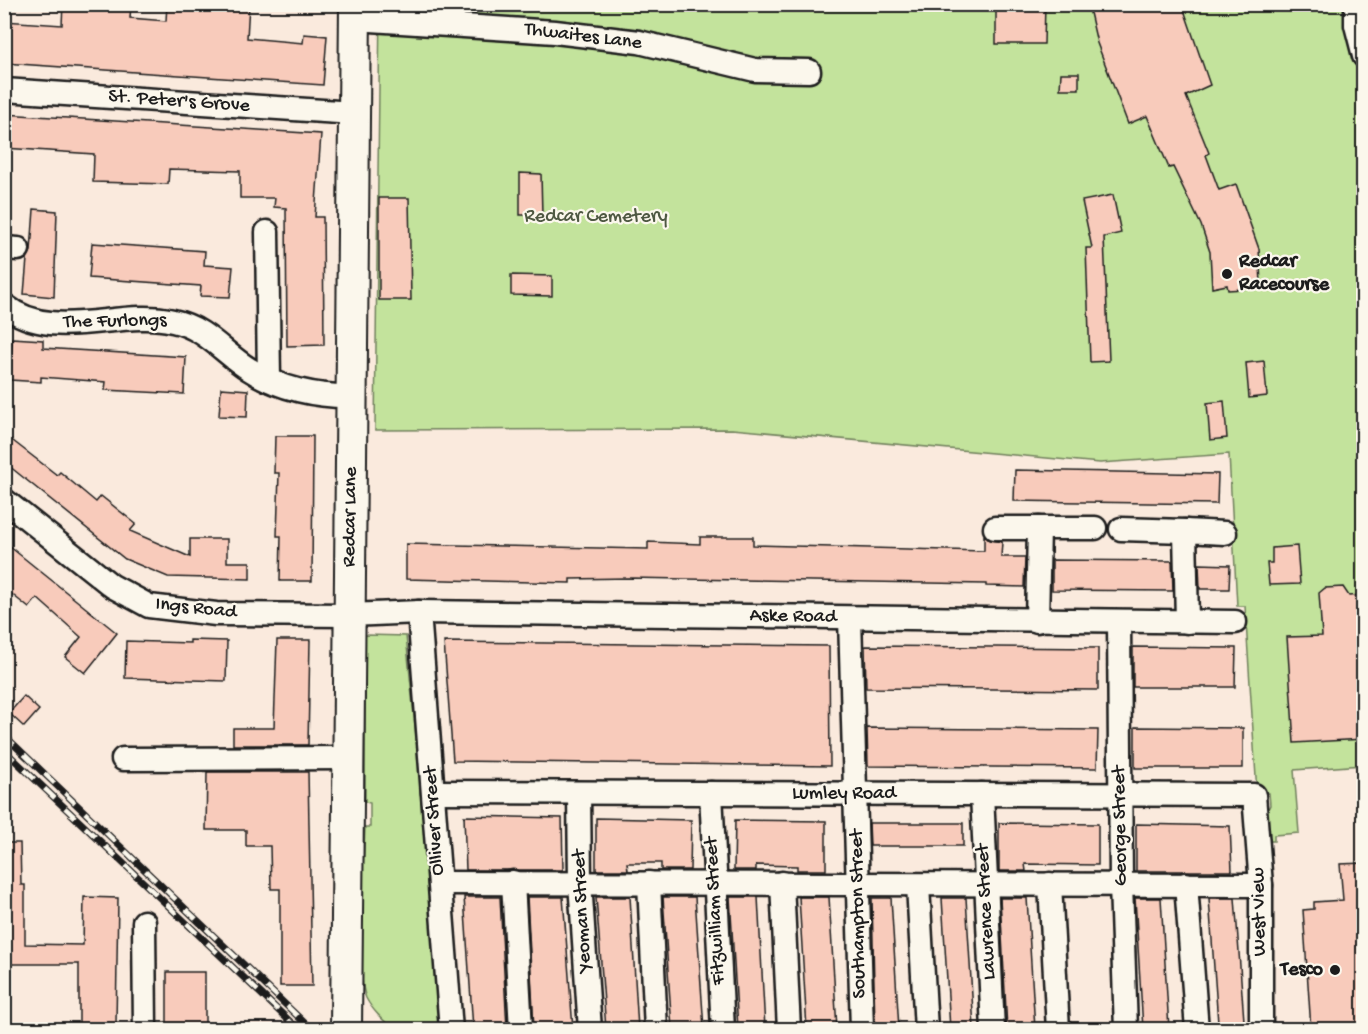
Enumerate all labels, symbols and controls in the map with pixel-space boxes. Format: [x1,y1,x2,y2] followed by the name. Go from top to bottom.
[522,18,644,56] street label: Thwaites Lane
[107,86,251,118] street label: St. Peter's Grove
[524,206,668,229] park label: Redcar Cemetery
[1238,251,1330,297] place label: Redcar Racecourse
[1220,267,1234,281] marker: Redcar Racecourse
[62,310,167,334] street label: The Furlongs
[339,466,363,567] street label: Redcar Lane
[154,593,240,625] street label: Ings Road
[749,605,839,629] street label: Aske Road
[420,764,450,876] street label: Olliver Street
[1108,764,1134,886] street label: George Street
[792,783,898,806] street label: Lumley Road
[846,827,872,999] street label: Southampton Street
[701,835,731,986] street label: Fitzwilliam Street
[972,842,1002,981] street label: Lawrence Street
[568,847,598,975] street label: Yeoman Street
[1248,867,1272,957] street label: West View
[1278,959,1324,982] place label: Tesco
[1328,963,1342,977] marker: Tesco

